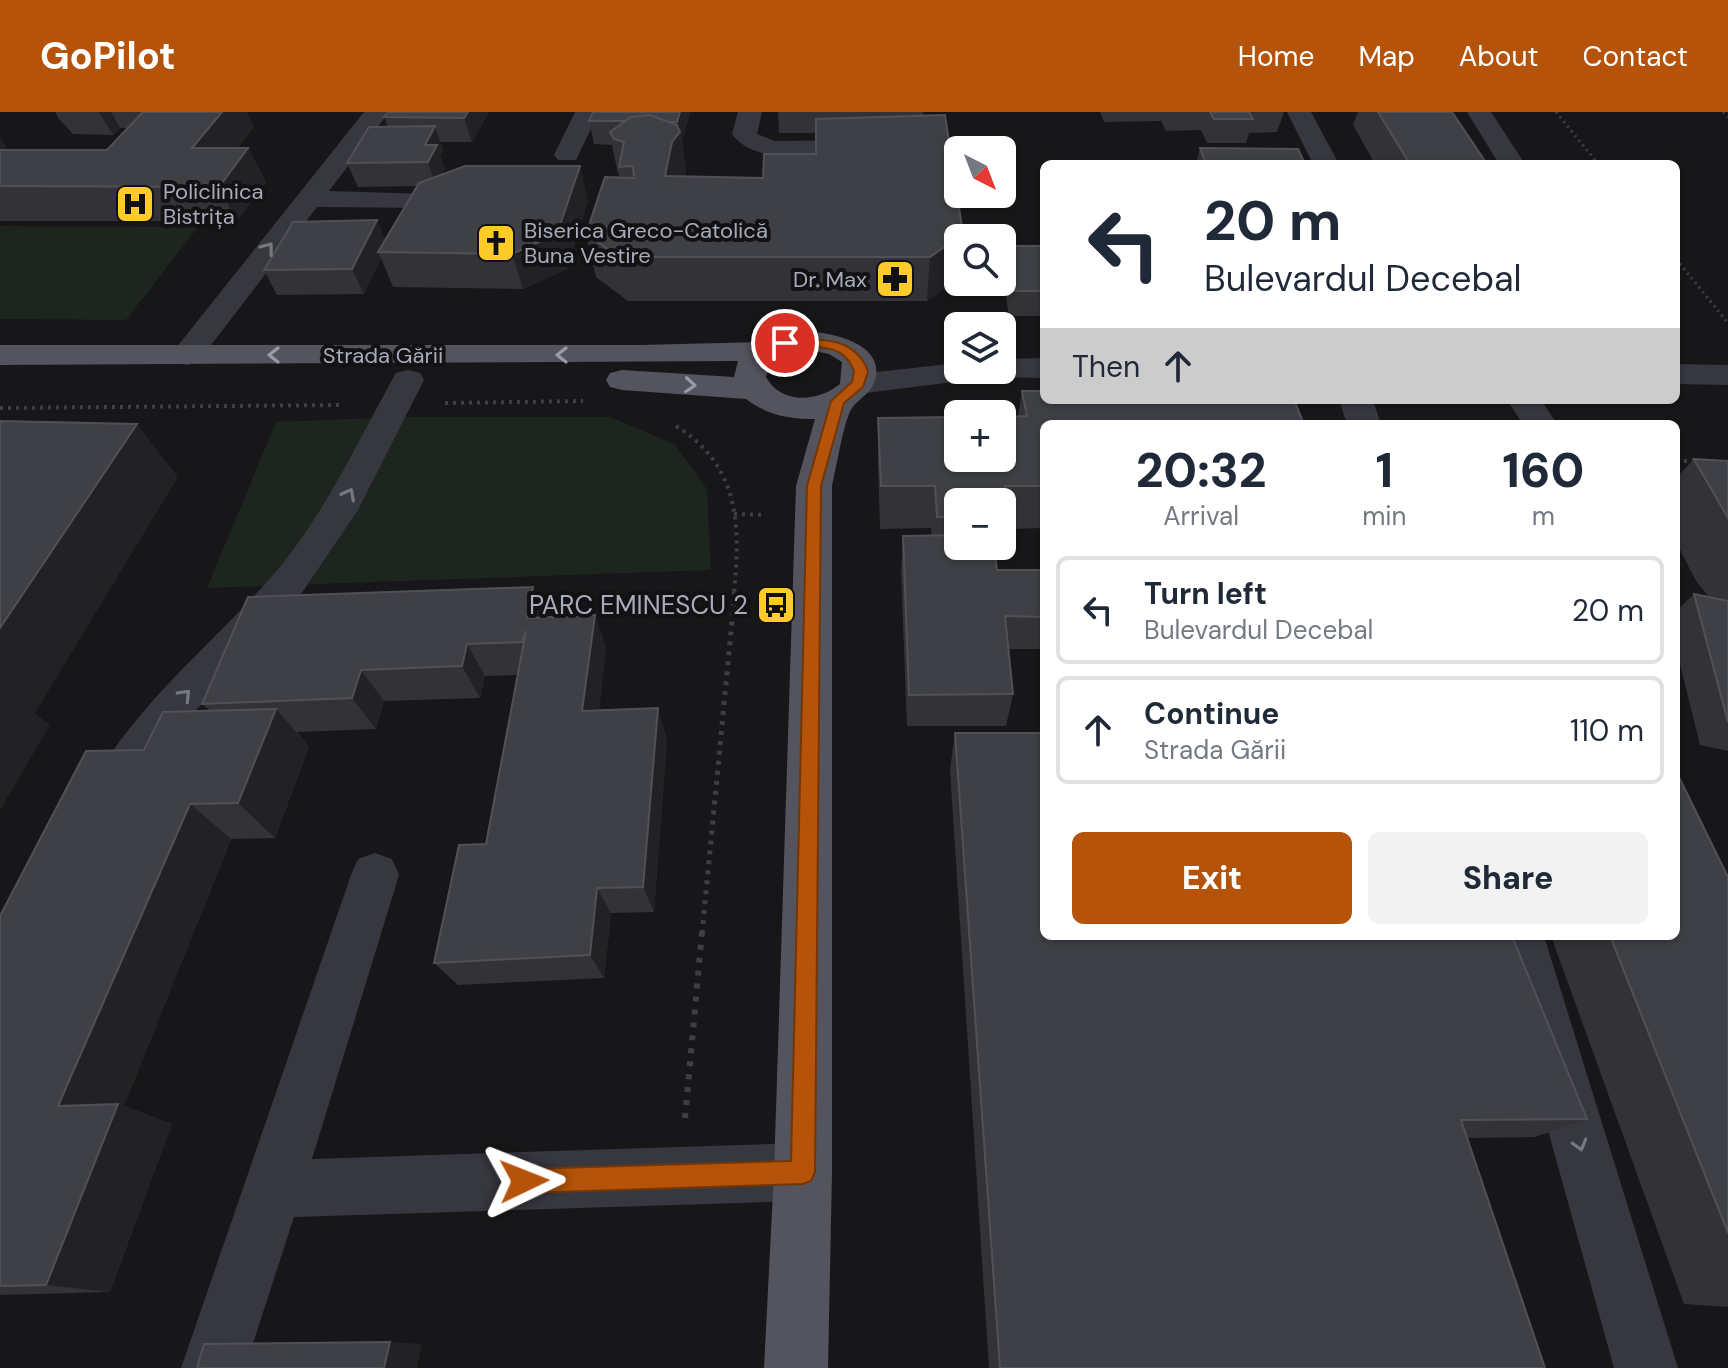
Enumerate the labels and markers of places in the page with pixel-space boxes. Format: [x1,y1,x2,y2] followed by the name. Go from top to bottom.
[163,177,264,231] place label: Policlinica Bistrița
[114,183,156,225] hospital icon: Policlinica Bistrița
[524,216,768,270] place label: Biserica Greco-Catolică Buna Vestire
[475,222,517,264] church icon: Biserica Greco-Catolică Buna Vestire
[874,258,916,300] pharmacy icon: Dr. Max
[793,265,867,294] place label: Dr. Max
[751,309,819,377] pin
[755,584,797,626] bus stop icon: PARC EMINESCU 2
[529,588,748,622] place label: PARC EMINESCU 2

